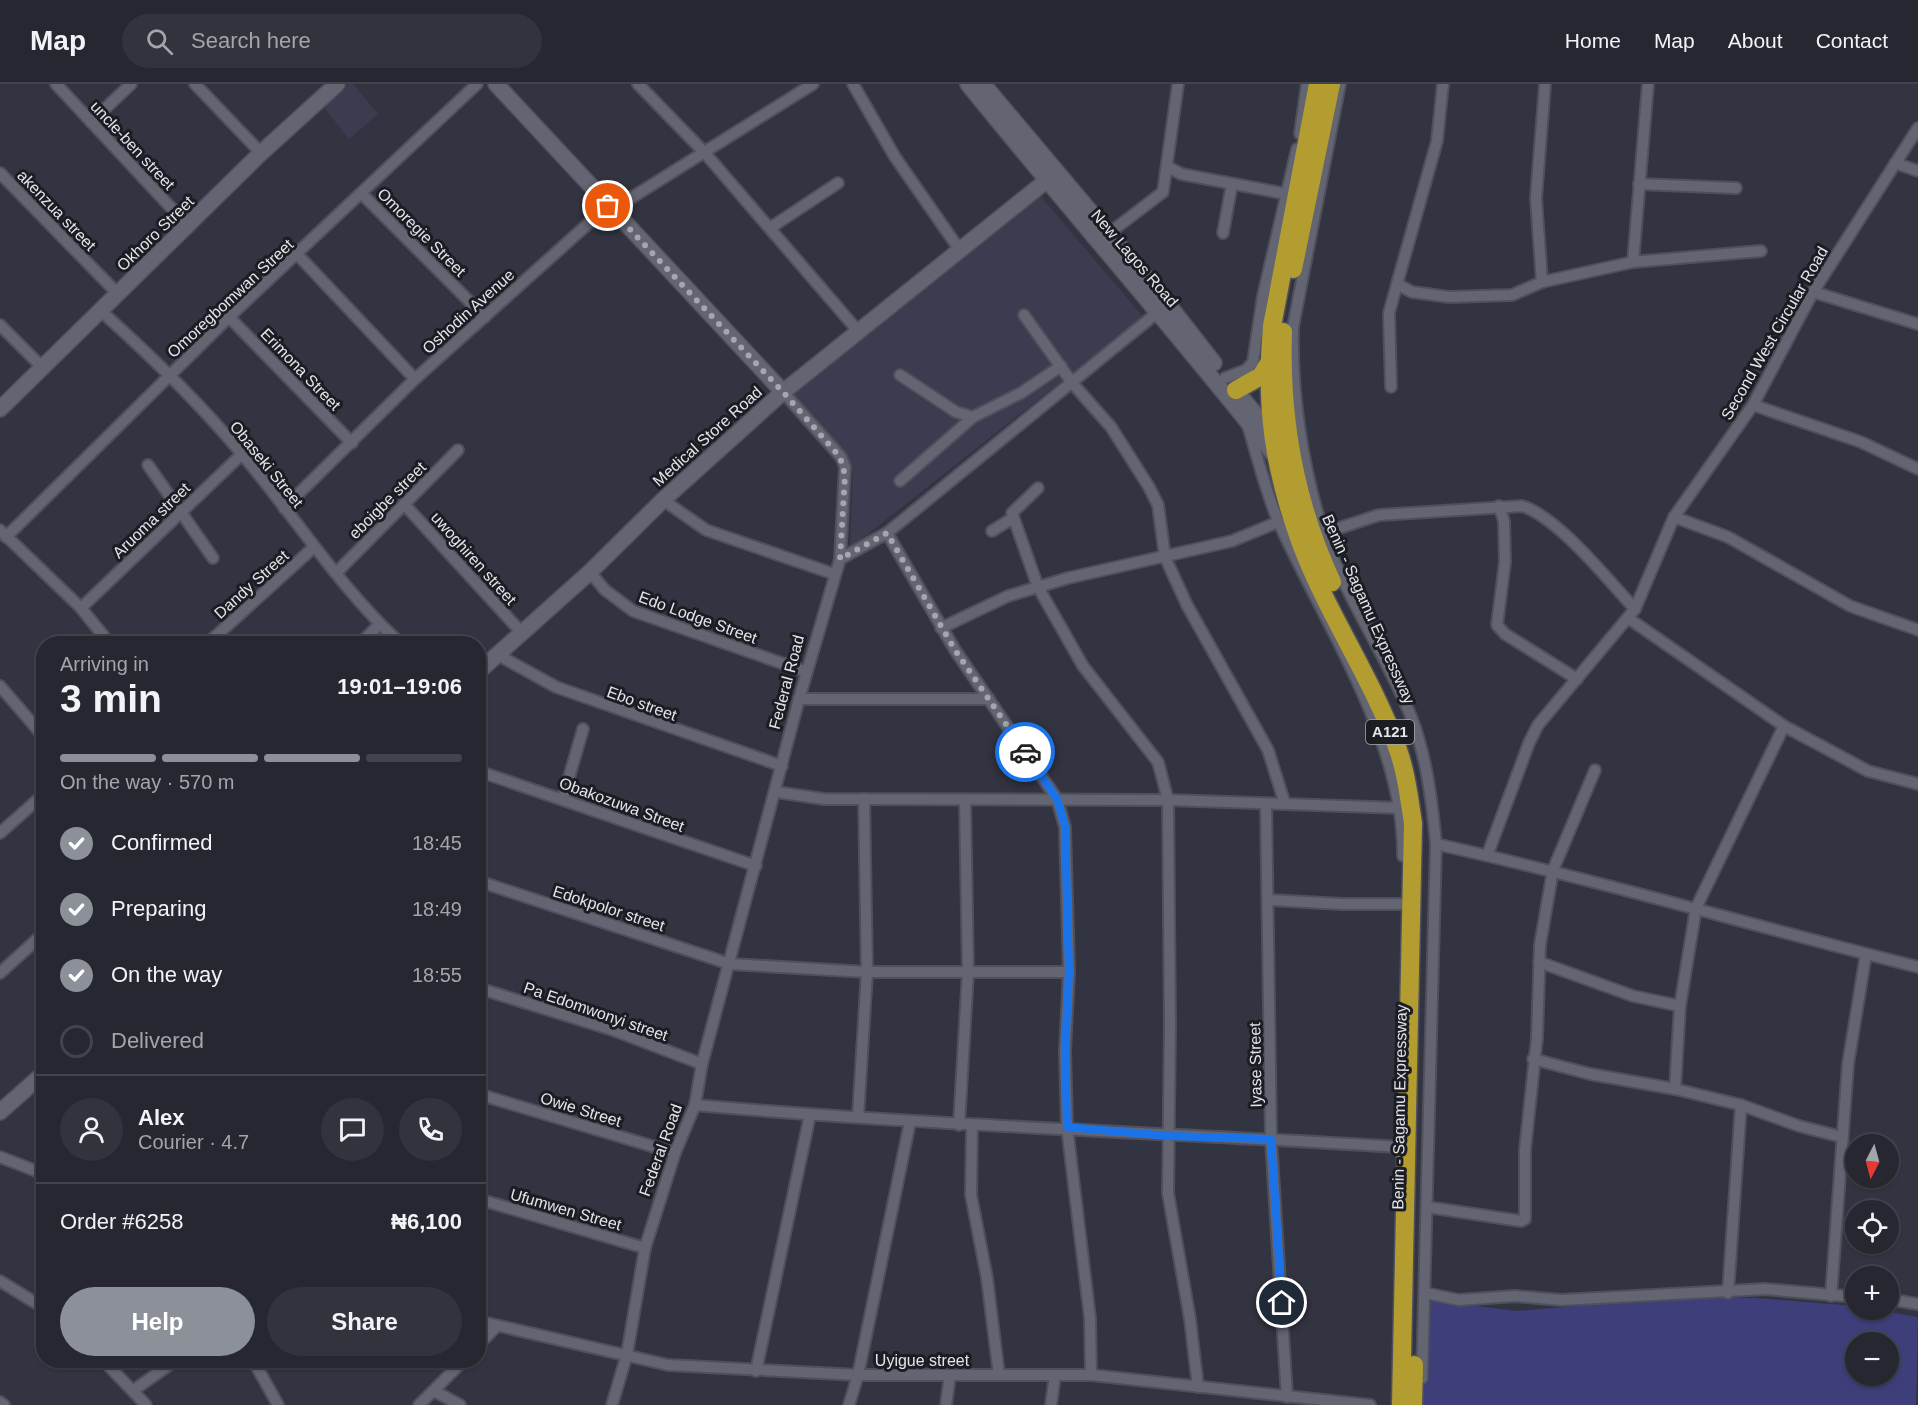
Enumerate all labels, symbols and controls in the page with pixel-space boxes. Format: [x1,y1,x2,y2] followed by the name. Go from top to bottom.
[122,14,542,68] search box
[30,25,86,56] text: Map
[143,25,176,58] icon: search
[191,28,311,53] text: Search here
[1565,29,1621,52] text: Home
[1654,29,1695,52] text: Map
[1728,29,1783,52] text: About
[1816,29,1888,52] text: Contact
[87,98,178,193] street label: uncle-ben street
[14,167,100,254] street label: akenzua street
[582,180,633,231] pin
[374,185,470,280] street label: Omoregie Street
[591,189,624,222] icon: bag
[114,192,197,274] street label: Okhoro Street
[1088,206,1181,310] street label: New Lagos Road
[164,235,297,361] street label: Omoregbomwan Street
[1718,244,1831,423] street label: Second West Circular Road
[419,266,518,357] street label: Oshodin Avenue
[257,325,344,414] street label: Erimona Street
[649,383,765,490] street label: Medical Store Road
[227,418,307,511] street label: Obaseki Street
[345,458,430,542] street label: eboigbe street
[109,479,194,561] street label: Aruoma street
[428,509,520,608] street label: uwoghiren street
[1319,512,1418,706] street label: Benin - Sagamu Expressway
[211,546,292,622] street label: Dandy Street
[636,588,760,647] street label: Edo Lodge Street
[766,633,807,731] street label: Federal Road
[60,653,149,675] text: Arriving in
[337,674,462,699] text: 19:01–19:06
[60,677,162,720] text: 3 min
[605,683,680,724] street label: Ebo street
[1366,720,1414,744] road number: A121
[995,722,1055,782] courier
[1009,736,1042,769] icon: car
[60,771,235,793] text: On the way · 570 m
[557,774,687,835] street label: Obakozuwa Street
[60,827,93,860] icon: check
[111,830,212,855] text: Confirmed
[412,832,462,854] text: 18:45
[551,882,667,935] street label: Edokpolor street
[60,893,93,926] icon: check
[111,896,206,921] text: Preparing
[412,898,462,920] text: 18:49
[60,959,93,992] icon: check
[111,962,222,987] text: On the way
[412,964,462,986] text: 18:55
[522,979,671,1044] street label: Pa Edomwonyi street
[1389,1004,1410,1210] street label: Benin - Sagamu Expressway
[1246,1022,1265,1108] street label: Iyase Street
[111,1028,204,1053] text: Delivered
[538,1089,624,1130] street label: Owie Street
[60,1098,123,1161] button: person
[321,1098,384,1161] button: chat
[399,1098,462,1161] button: phone
[636,1102,685,1199] street label: Federal Road
[138,1105,184,1130] text: Alex
[138,1131,249,1153] text: Courier · 4.7
[1845,1134,1899,1188] north arrow
[1845,1134,1899,1386] map controls
[508,1185,624,1234] street label: Ufumwen Street
[1845,1200,1899,1254] button: locate
[60,1209,184,1234] text: Order #6258
[391,1209,462,1234] text: ₦6,100
[1845,1266,1899,1320] button: +
[1256,1277,1307,1328] pin
[1265,1286,1298,1319] icon: home
[60,1287,255,1356] button: Help
[267,1287,462,1356] button: Share
[1845,1332,1899,1386] button: −
[875,1352,970,1369] street label: Uyigue street

